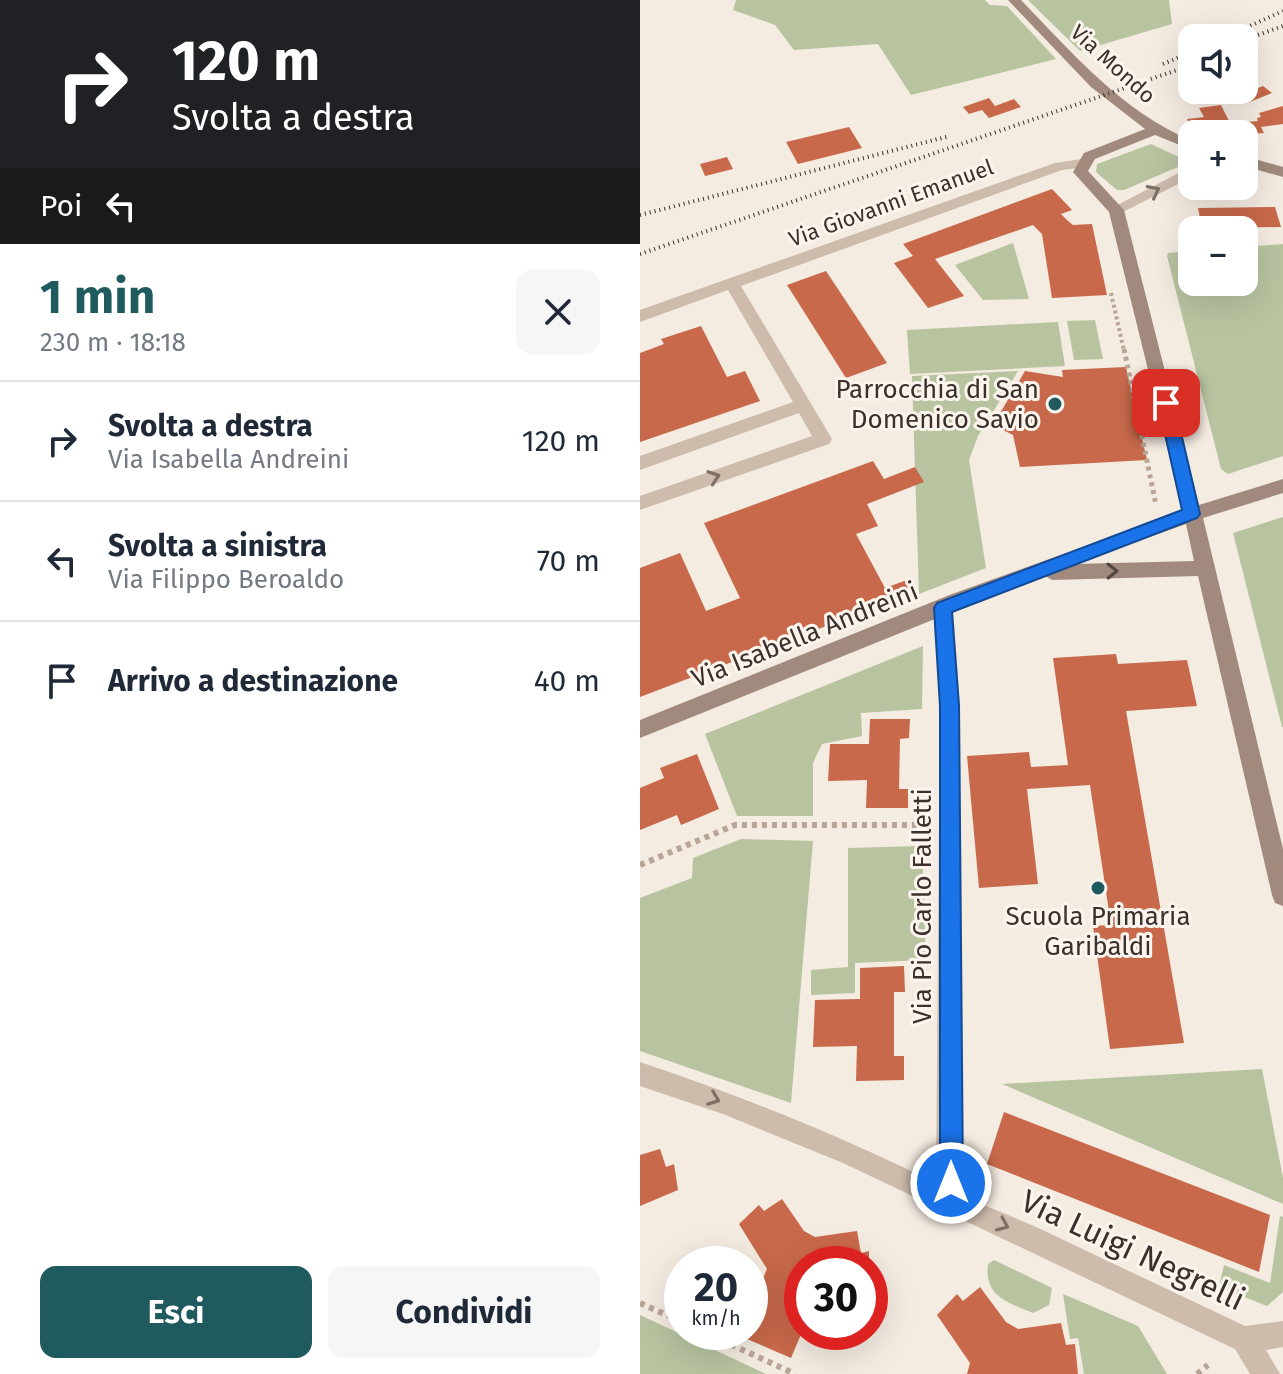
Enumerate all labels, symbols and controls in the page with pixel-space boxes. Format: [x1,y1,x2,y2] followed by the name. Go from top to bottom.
[1065,19,1161,109] street label: Via Mondo
[1178,24,1258,296] map controls
[1178,24,1258,104] button: sound
[172,28,320,95] text: 120 m
[40,32,144,136] icon: right
[172,96,415,140] text: Svolta a destra
[1178,120,1258,200] button: +
[785,153,997,253] street label: Via Giovanni Emanuel
[99,184,143,228] icon: left
[1146,185,1161,200] one-way arrow
[40,188,83,224] text: Poi
[1178,216,1258,296] button: −
[40,268,155,326] text: 1 min
[516,270,600,354] button: close
[40,327,186,358] text: 230 m · 18:18
[1132,369,1200,437] pin
[835,374,1039,435] place label: Parrocchia di San Domenico Savio
[1144,381,1188,425] icon: arrive
[1046,395,1064,413] marker: Parrocchia di San Domenico Savio
[108,408,313,444] text: Svolta a destra
[40,419,84,463] icon: right
[522,423,600,459] text: 120 m
[108,444,349,475] text: Via Isabella Andreini
[706,471,720,487] one-way arrow
[108,528,327,564] text: Svolta a sinistra
[40,539,84,583] icon: left
[537,543,600,579] text: 70 m
[1106,562,1119,579] one-way arrow
[108,564,344,595] text: Via Filippo Beroaldo
[687,575,923,695] street label: Via Isabella Andreini
[40,659,84,703] icon: arrive
[108,663,398,699] text: Arrivo a destinazione
[534,663,600,699] text: 40 m
[907,788,938,1024] street label: Via Pio Carlo Falletti
[1089,879,1107,897] marker: Scuola Primaria Garibaldi
[1005,901,1191,962] place label: Scuola Primaria Garibaldi
[706,1089,720,1106] one-way arrow
[909,1141,993,1225] position arrow
[1015,1182,1251,1318] street label: Via Luigi Negrelli
[995,1216,1009,1232] one-way arrow
[784,1246,888,1350] speed limit sign: 30
[694,1264,738,1312] text: 20
[40,1266,312,1358] button: Esci
[328,1266,600,1358] button: Condividi
[691,1306,741,1330] text: km/h

